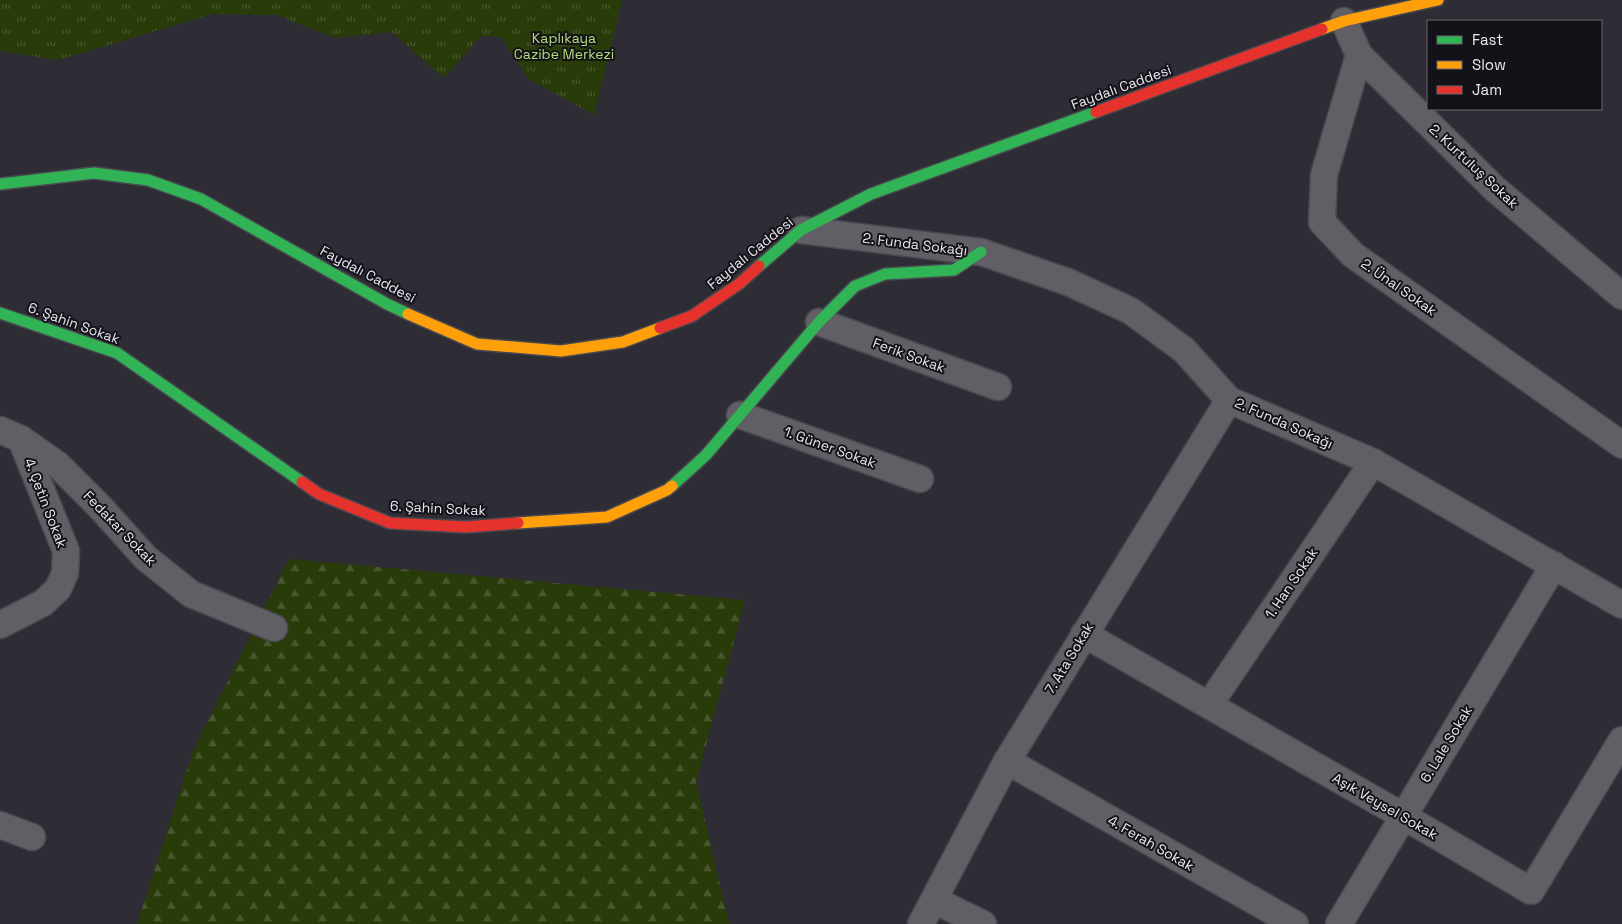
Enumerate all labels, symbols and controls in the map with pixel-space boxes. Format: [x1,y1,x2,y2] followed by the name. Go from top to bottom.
[1427,20,1602,110] legend
[514,29,614,63] park label: Kaplıkaya Cazibe Merkezi
[1472,30,1503,49] text: Fast
[1472,55,1506,74] text: Slow
[1068,61,1174,113] street label: Faydalı Caddesi
[1472,80,1502,99] text: Jam
[1426,120,1523,212] street label: 2. Kurtuluş Sokak
[703,213,797,293] street label: Faydalı Caddesi
[862,229,968,259] street label: 2. Funda Sokağı
[317,241,419,307] street label: Faydalı Caddesi
[1358,254,1441,320] street label: 2. Ünal Sokak
[26,298,123,348] street label: 6. Şahin Sokak
[870,334,948,377] street label: Ferik Sokak
[1232,393,1336,453] street label: 2. Funda Sokağı
[782,422,879,472] street label: 1. Güner Sokak
[21,456,72,551] street label: 4. Çetin Sokak
[80,487,161,570] street label: Fedakar Sokak
[389,496,487,520] street label: 6. Şahin Sokak
[1261,544,1322,622] street label: 1. Han Sokak
[1041,619,1098,697] street label: 7. Ata Sokak
[1416,702,1476,786] street label: 6. Lale Sokak
[1329,769,1441,844] street label: Aşık Veysel Sokak
[1105,811,1198,875] street label: 4. Ferah Sokak

